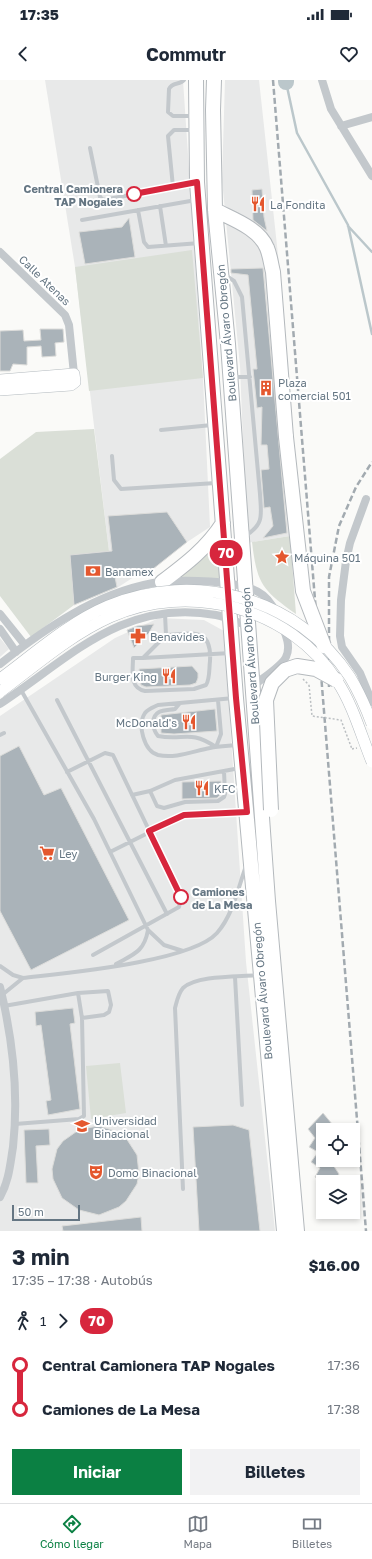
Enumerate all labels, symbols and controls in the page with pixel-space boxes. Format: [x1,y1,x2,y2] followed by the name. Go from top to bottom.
[20,5,59,23] text: 17:35
[12,43,34,65] icon: back
[146,43,226,65] text: Commutr
[338,43,360,65] icon: heart
[24,182,123,208] place label: Central Camionera TAP Nogales
[126,186,142,202] marker: Central Camionera TAP Nogales
[249,195,267,213] restaurant icon: La Fondita
[270,198,325,211] place label: La Fondita
[17,252,73,308] street label: Calle Atenas
[214,264,238,402] street label: Boulevard Álvaro Obregón
[278,376,351,402] place label: Plaza comercial 501
[257,379,275,397] building icon: Plaza comercial 501
[208,540,244,566] line badge: 70
[218,544,234,561] text: 70
[273,548,291,566] place icon: Máquina 501
[294,551,360,564] place label: Máquina 501
[84,562,102,580] bank icon: Banamex
[105,565,154,578] place label: Banamex
[239,587,261,725] street label: Boulevard Álvaro Obregón
[129,627,147,645] pharmacy icon: Benavides
[150,630,205,643] place label: Benavides
[160,667,178,685] restaurant icon: Burger King
[95,670,157,683] place label: Burger King
[180,713,198,731] restaurant icon: McDonald's
[116,716,177,729] place label: McDonald's
[193,779,211,797] restaurant icon: KFC
[214,782,236,795] place label: KFC
[38,844,56,862] supermarket icon: Ley
[59,847,77,860] place label: Ley
[192,885,252,911] place label: Camiones de La Mesa
[173,889,189,905] marker: Camiones de La Mesa
[250,922,274,1060] street label: Boulevard Álvaro Obregón
[94,1114,157,1140] place label: Universidad Binacional
[73,1117,91,1135] school or university icon: Universidad Binacional
[316,1123,360,1219] map controls
[316,1123,360,1167] button: locate
[87,1163,105,1181] theatre icon: Domo Binacional
[108,1166,197,1179] place label: Domo Binacional
[316,1175,360,1219] button: layers
[12,1203,80,1222] scale bar
[18,1205,44,1218] text: 50 m
[12,1243,70,1270] text: 3 min
[308,1256,360,1274] text: $16.00
[12,1272,153,1288] text: 17:35 – 17:38 · Autobús
[12,1310,34,1332] icon: walk
[52,1310,74,1332] icon: forward
[88,1312,105,1329] text: 70
[40,1313,46,1329] text: 1
[42,1356,275,1374] text: Central Camionera TAP Nogales
[327,1357,360,1373] text: 17:36
[42,1400,200,1418] text: Camiones de La Mesa
[327,1401,360,1417] text: 17:38
[12,1449,182,1495] button: Iniciar
[190,1449,360,1495] button: Billetes
[40,1513,104,1550] tab: Cómo llegar
[183,1513,212,1550] tab: Mapa
[292,1513,332,1550] tab: Billetes

